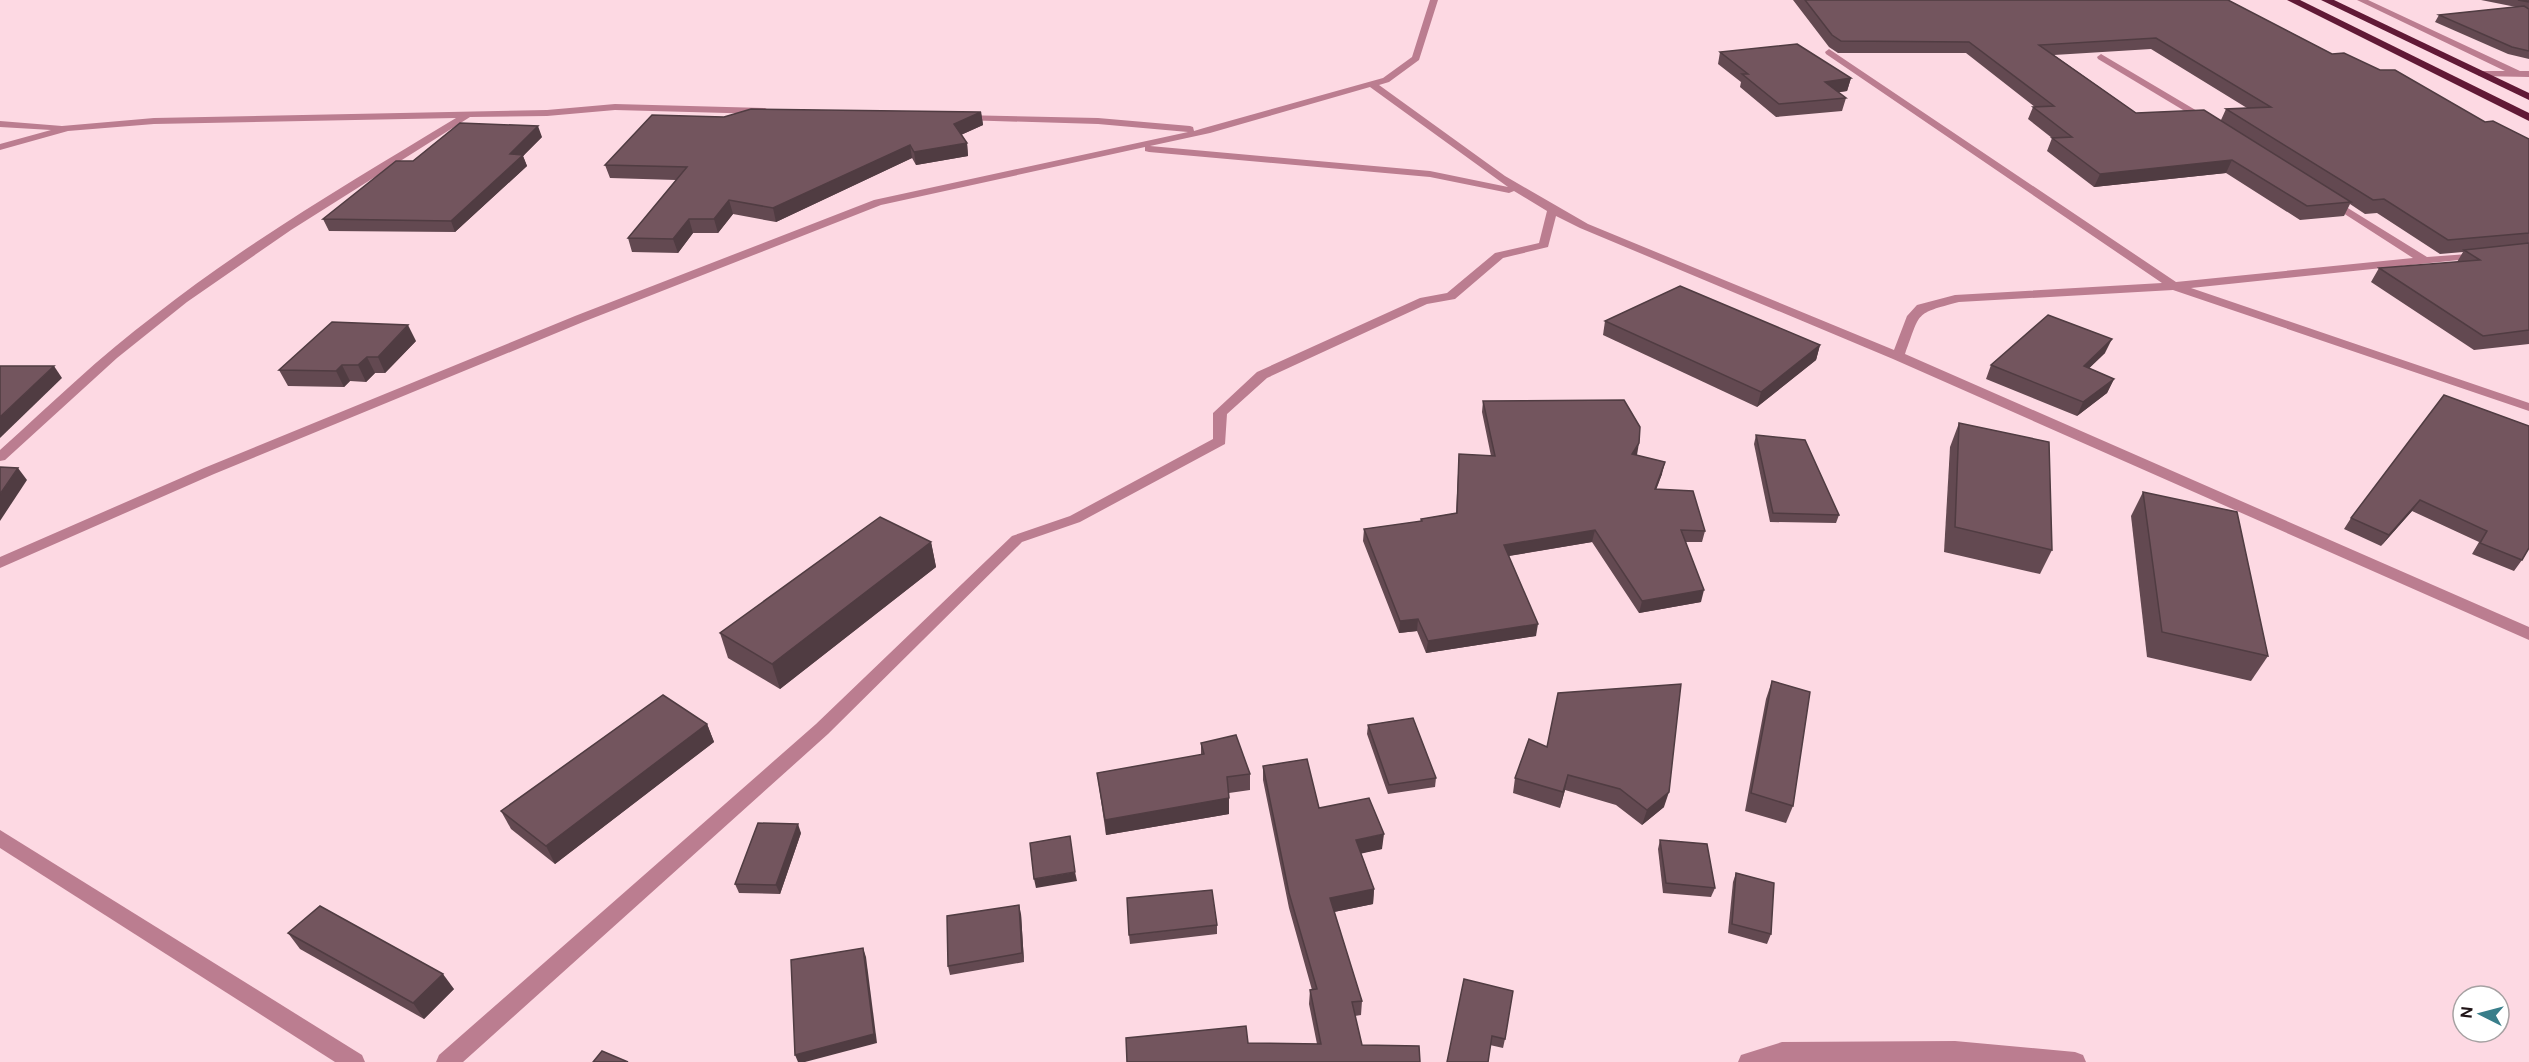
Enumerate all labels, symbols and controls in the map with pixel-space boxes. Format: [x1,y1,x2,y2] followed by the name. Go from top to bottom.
[2451,984,2511,1044] north arrow
[2456,1006,2478,1019] text: N

